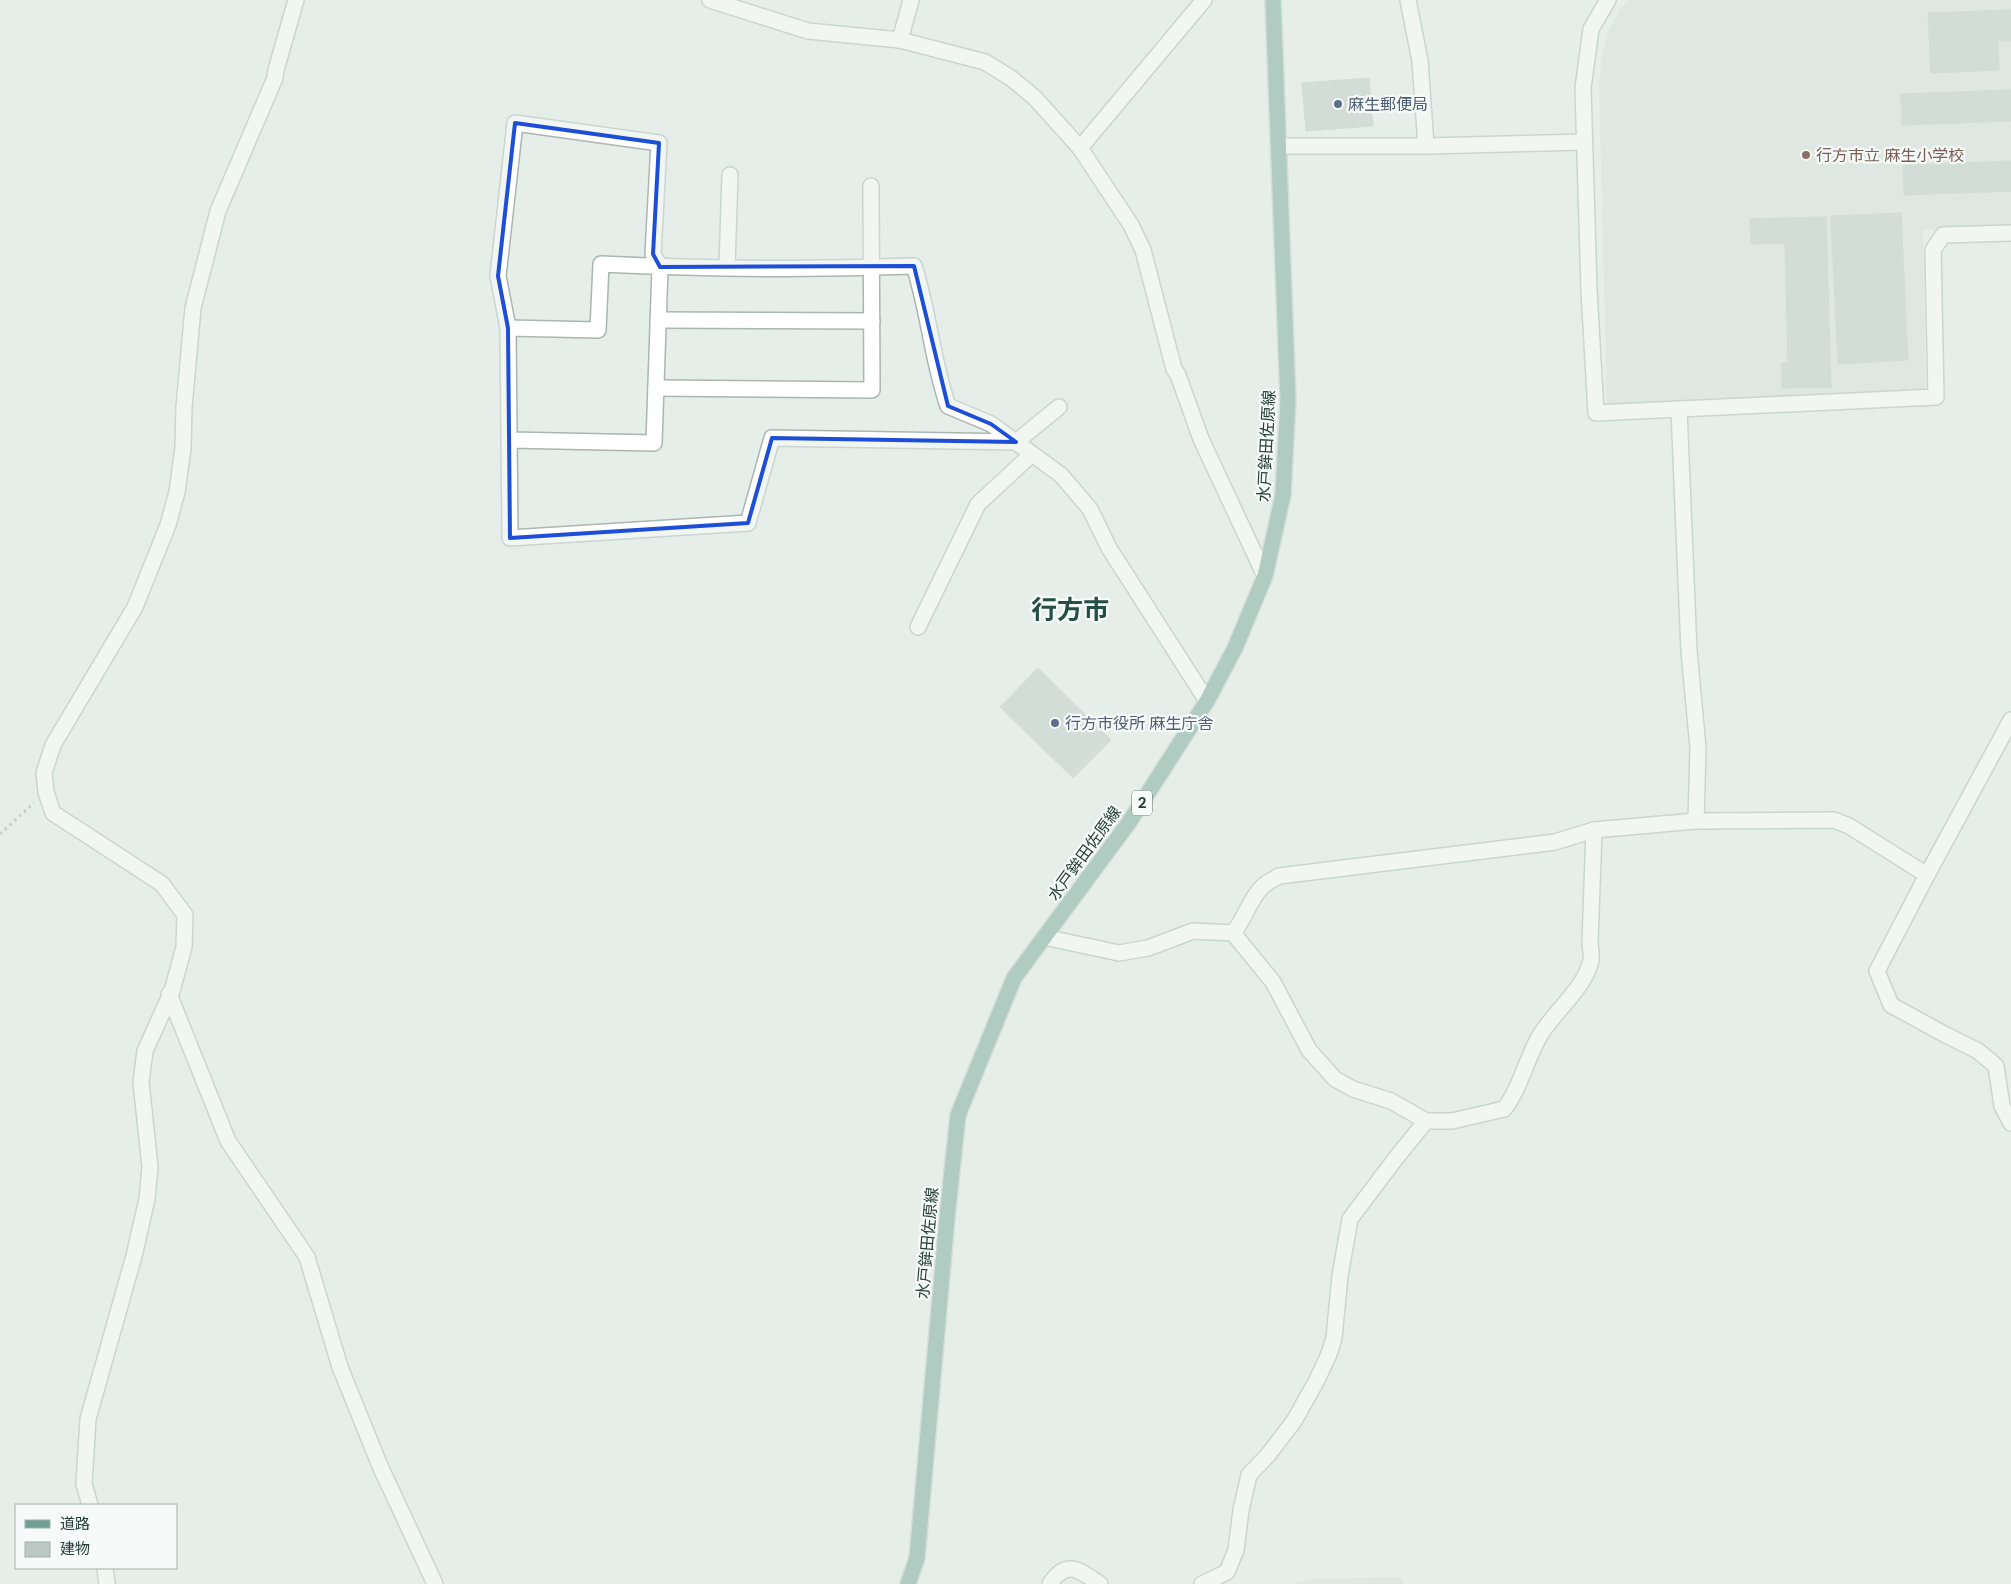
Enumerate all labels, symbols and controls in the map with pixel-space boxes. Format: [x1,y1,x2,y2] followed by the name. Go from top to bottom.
[1348,94,1428,115] place label: 麻生郵便局
[1332,98,1344,110] marker: 麻生郵便局
[1816,145,1964,166] place label: 行方市立 麻生小学校
[1800,149,1812,161] marker: 行方市立 麻生小学校
[1253,390,1280,503] street label: 水戸鉾田佐原線
[1031,593,1109,627] district label: 行方市
[1065,713,1213,734] place label: 行方市役所 麻生庁舎
[1049,717,1061,729] marker: 行方市役所 麻生庁舎
[1132,790,1152,816] road number: 2
[1043,802,1126,905] street label: 水戸鉾田佐原線
[912,1186,943,1300] street label: 水戸鉾田佐原線
[15,1504,178,1569] legend
[60,1514,90,1534] text: 道路
[60,1539,90,1559] text: 建物

